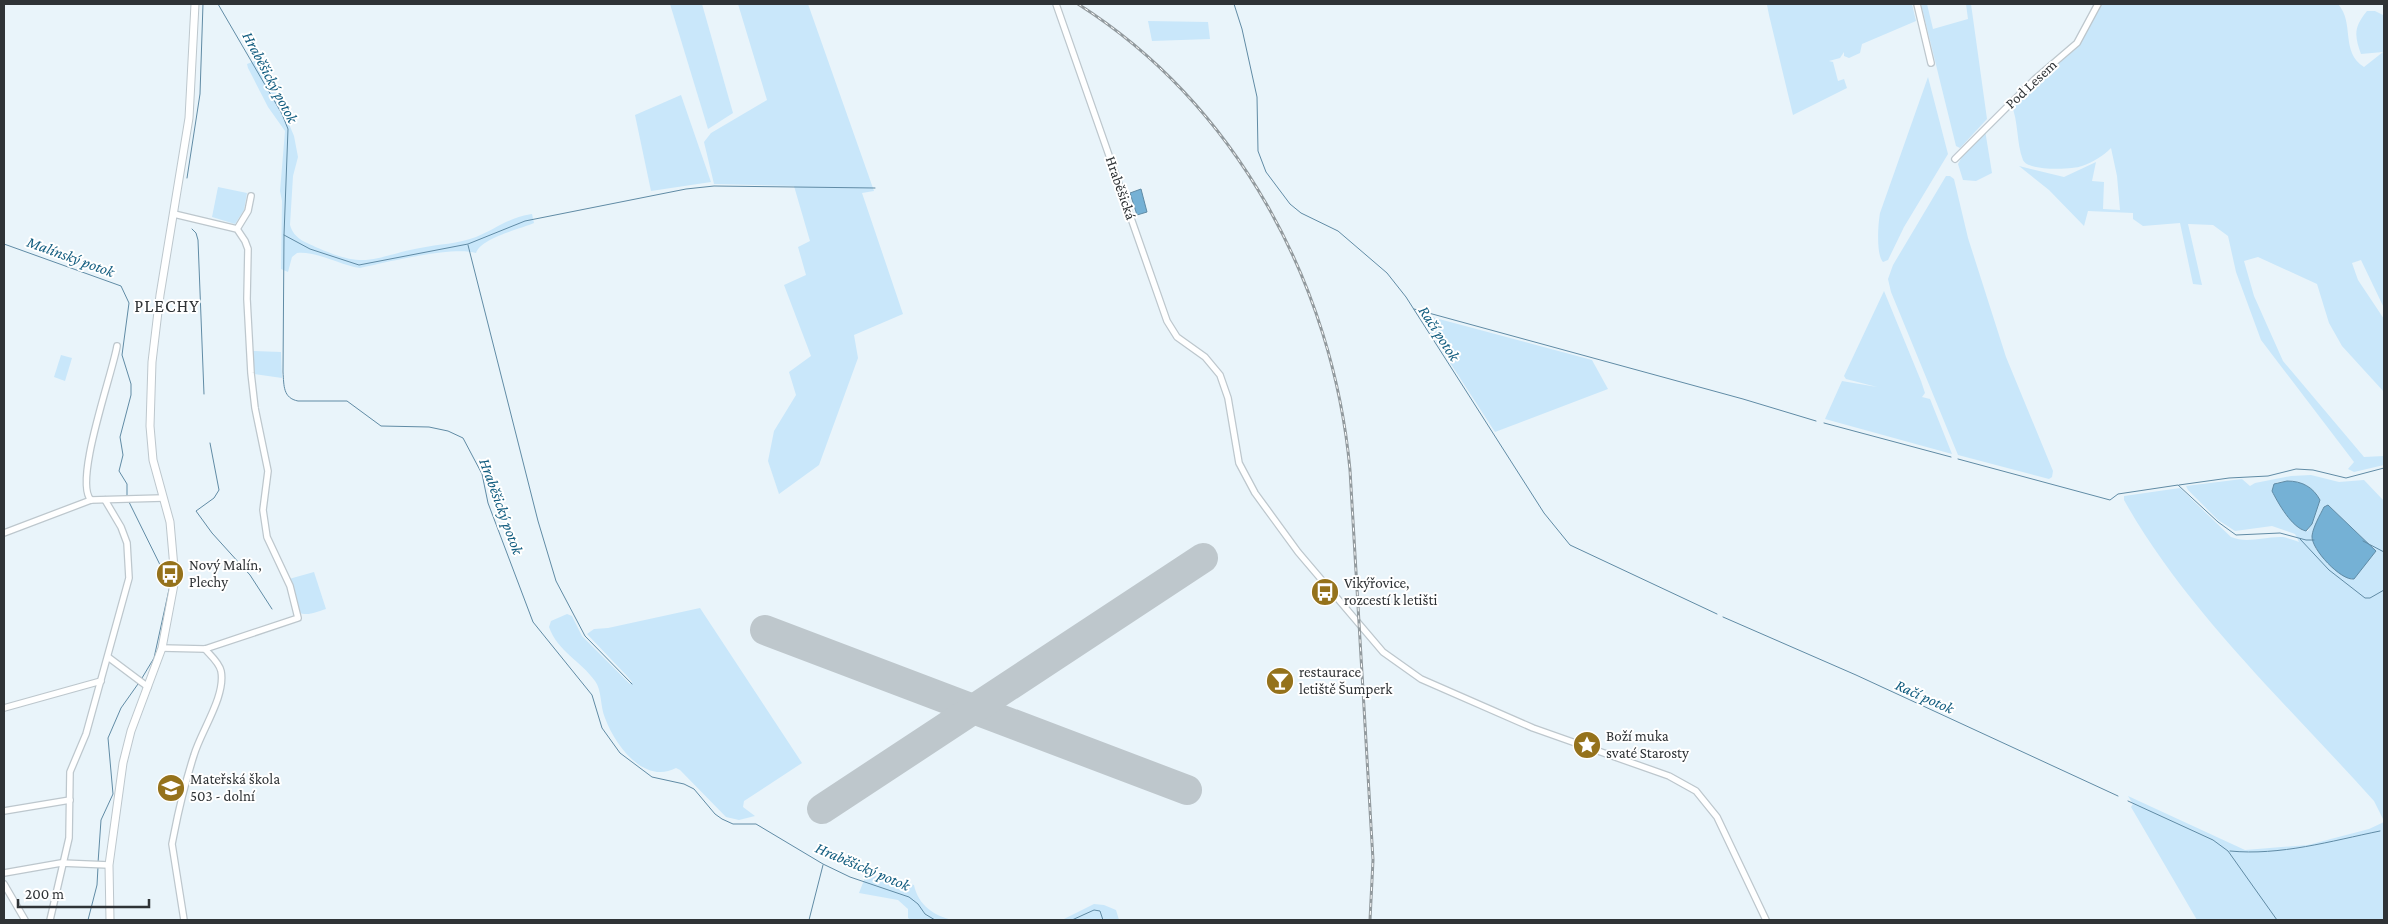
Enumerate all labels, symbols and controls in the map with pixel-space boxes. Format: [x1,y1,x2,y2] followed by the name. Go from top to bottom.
[238,29,302,127] water label: Hraběšický potok
[2002,56,2060,112] street label: Pod Lesem
[1103,154,1139,222] street label: Hraběšická
[24,232,118,281] water label: Malínský potok
[134,296,200,316] district label: PLECHY
[1415,303,1464,365] water label: Račí potok
[475,456,527,558] water label: Hraběšický potok
[189,557,262,591] place label: Nový Malín, Plechy
[155,559,185,589] bus stop icon: Nový Malín, Plechy
[1344,575,1437,608] place label: Vikýřovice, rozcestí k letišti
[1310,577,1340,607] bus stop icon: Vikýřovice, rozcestí k letišti
[1299,664,1393,698] place label: restaurace letiště Šumperk
[1265,666,1295,696] bar icon: restaurace letiště Šumperk
[1893,676,1958,718] water label: Račí potok
[1606,728,1689,762] place label: Boží muka svaté Starosty
[1572,730,1602,760] place icon: Boží muka svaté Starosty
[190,771,280,804] place label: Mateřská škola 503 - dolní
[156,773,186,803] school or university icon: Mateřská škola 503 - dolní
[813,839,913,895] water label: Hraběšický potok
[18,876,149,908] scale bar
[25,886,64,902] text: 200 m

